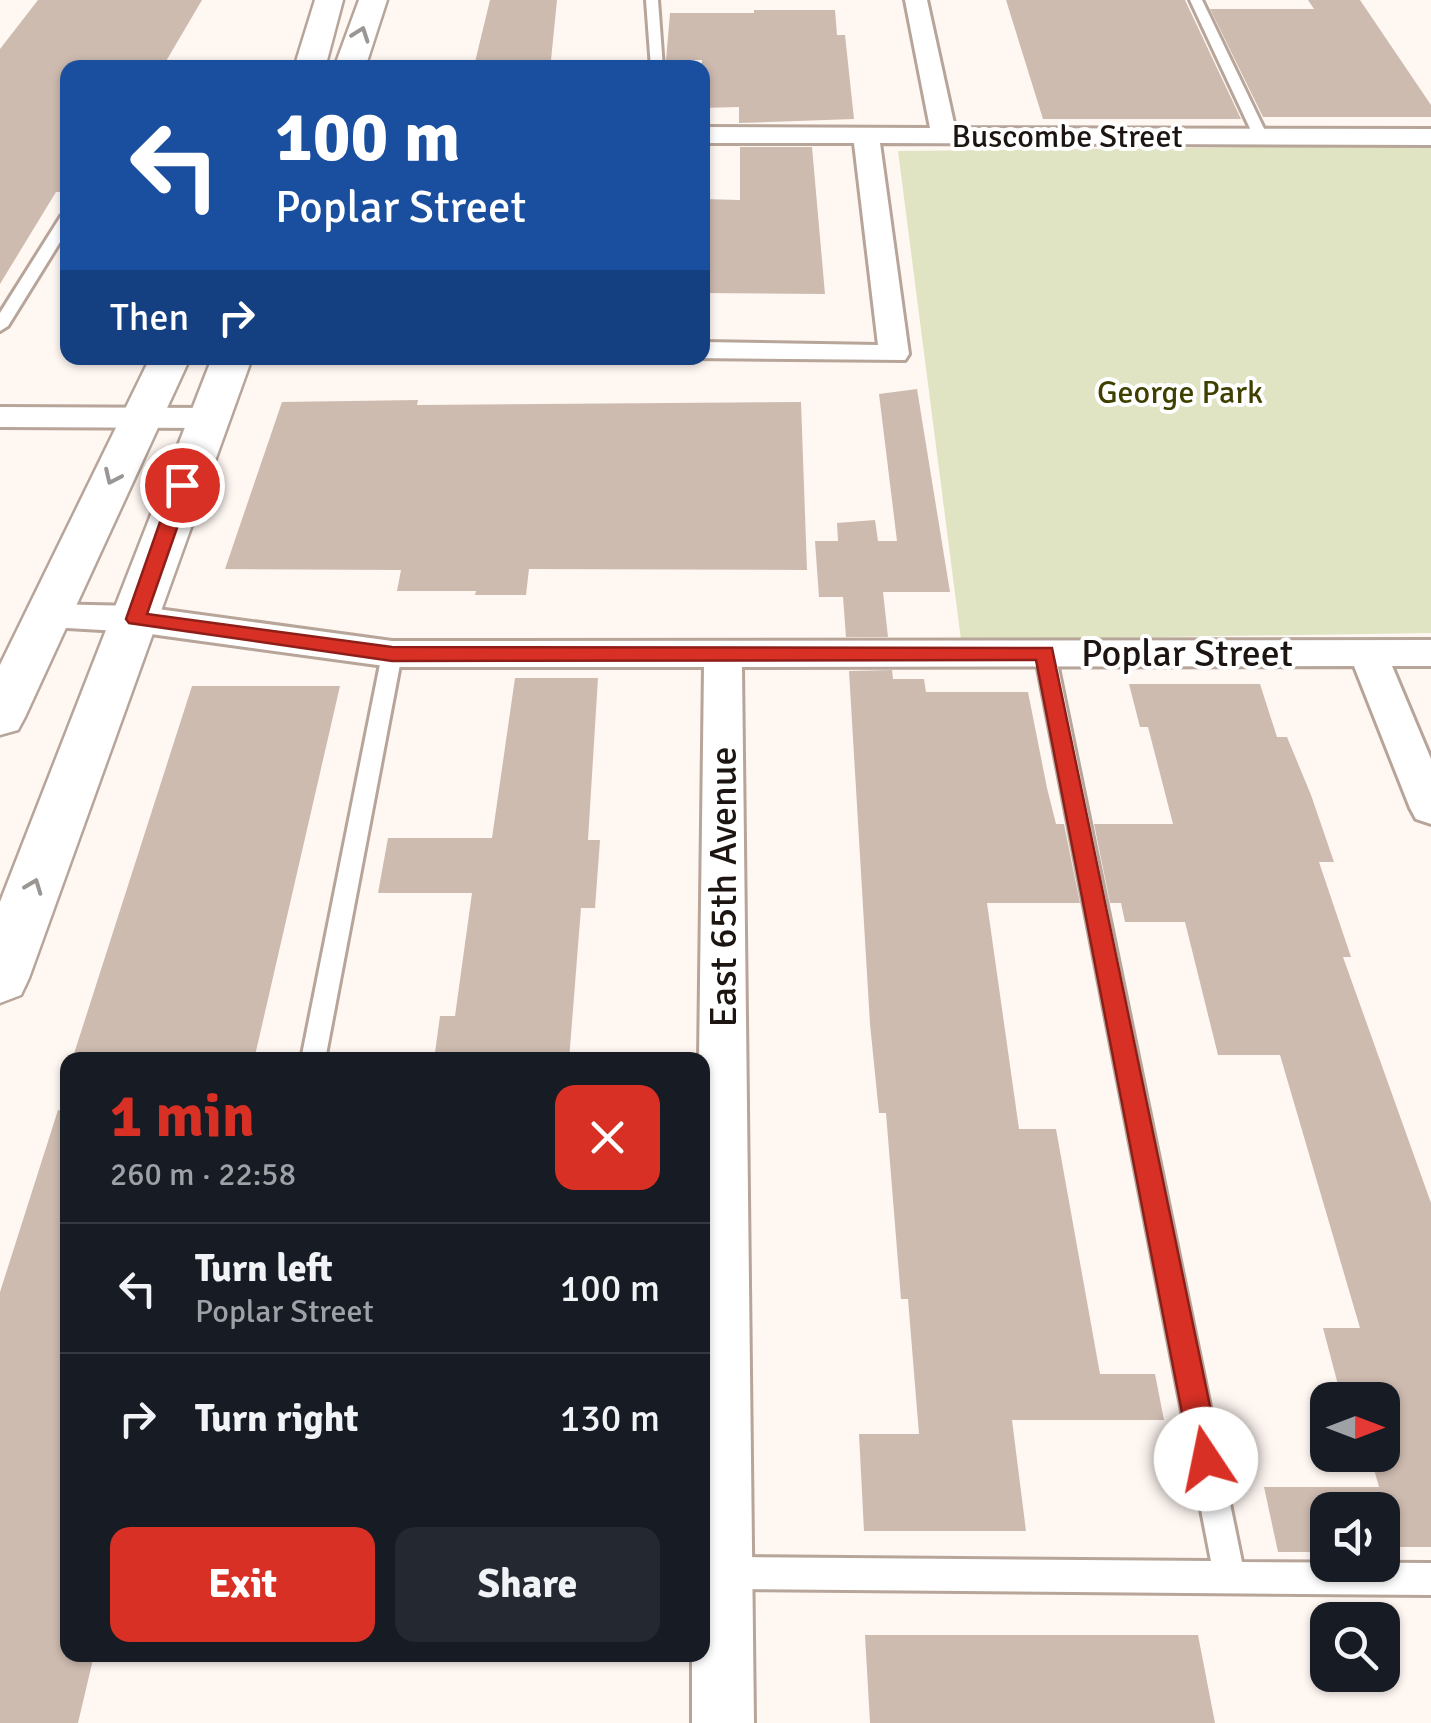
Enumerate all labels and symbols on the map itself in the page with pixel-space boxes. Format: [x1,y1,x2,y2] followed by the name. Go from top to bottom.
[349,26,370,43] one-way arrow
[951,117,1183,156] street label: Buscombe Street
[1097,373,1263,412] park label: George Park
[140,443,225,528] pin
[104,467,124,485] one-way arrow
[1081,630,1293,677] street label: Poplar Street
[700,746,747,1028] street label: East 65th Avenue
[23,879,43,896] one-way arrow
[1310,1382,1400,1472] north arrow
[1154,1407,1258,1511] position arrow

